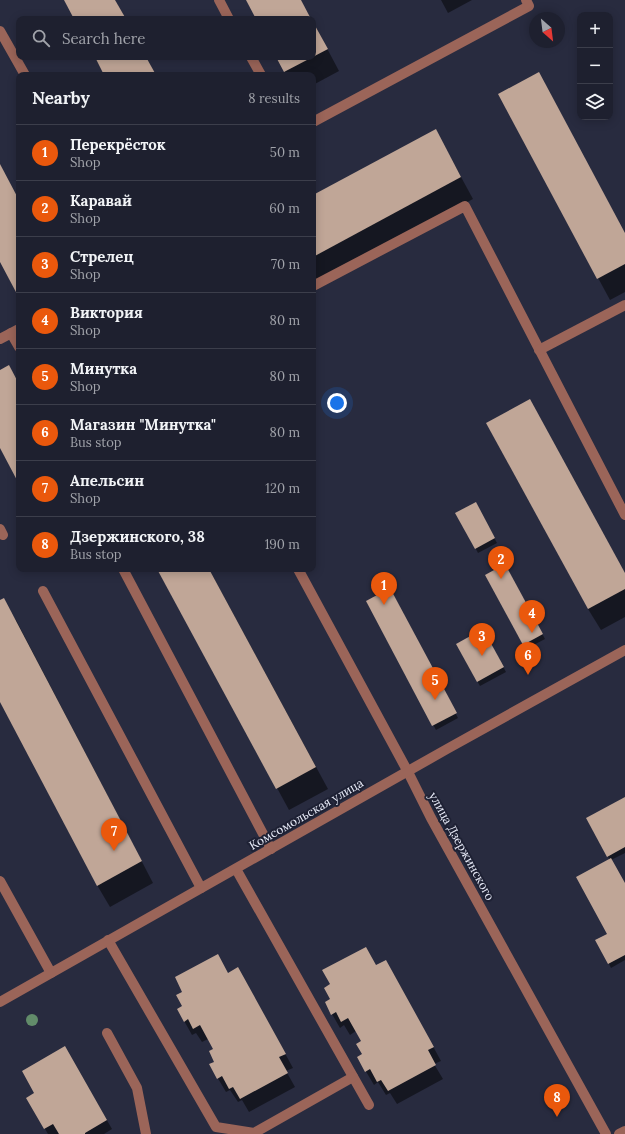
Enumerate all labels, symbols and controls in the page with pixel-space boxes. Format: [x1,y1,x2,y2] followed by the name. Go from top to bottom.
[529,12,565,48] north arrow
[577,12,613,120] map controls
[577,12,613,48] button: +
[16,16,316,60] search box
[30,27,52,49] icon: search
[62,29,145,48] text: Search here
[577,48,613,84] button: −
[577,84,613,120] button: layers
[32,87,90,109] text: Nearby
[248,90,300,107] text: 8 results
[70,135,166,154] text: Перекрёсток
[42,144,48,161] text: 1
[270,144,300,161] text: 50 m
[70,154,101,171] text: Shop
[70,191,132,210] text: Каравай
[42,200,48,217] text: 2
[269,200,300,217] text: 60 m
[70,210,101,227] text: Shop
[70,247,134,266] text: Стрелец
[41,256,49,273] text: 3
[271,256,300,273] text: 70 m
[70,266,101,283] text: Shop
[70,303,143,322] text: Виктория
[41,312,49,329] text: 4
[270,312,300,329] text: 80 m
[70,322,101,339] text: Shop
[70,359,137,378] text: Минутка
[41,368,49,385] text: 5
[270,368,300,385] text: 80 m
[70,378,101,395] text: Shop
[327,393,347,413] your location
[70,415,216,434] text: Магазин "Минутка"
[41,424,49,441] text: 6
[270,424,300,441] text: 80 m
[70,434,122,451] text: Bus stop
[70,471,144,490] text: Апельсин
[42,480,48,497] text: 7
[265,480,300,497] text: 120 m
[70,490,101,507] text: Shop
[70,527,205,546] text: Дзержинского, 38
[41,536,49,553] text: 8
[265,536,300,553] text: 190 m
[70,546,122,563] text: Bus stop
[488,546,514,579] pin: 2
[371,572,397,605] pin: 1
[519,600,545,633] pin: 4
[469,623,495,656] pin: 3
[515,642,541,675] pin: 6
[422,667,448,700] pin: 5
[246,775,366,853] street label: Комсомольская улица
[426,789,498,903] street label: улица Дзержинского
[101,818,127,851] pin: 7
[544,1084,570,1117] pin: 8

